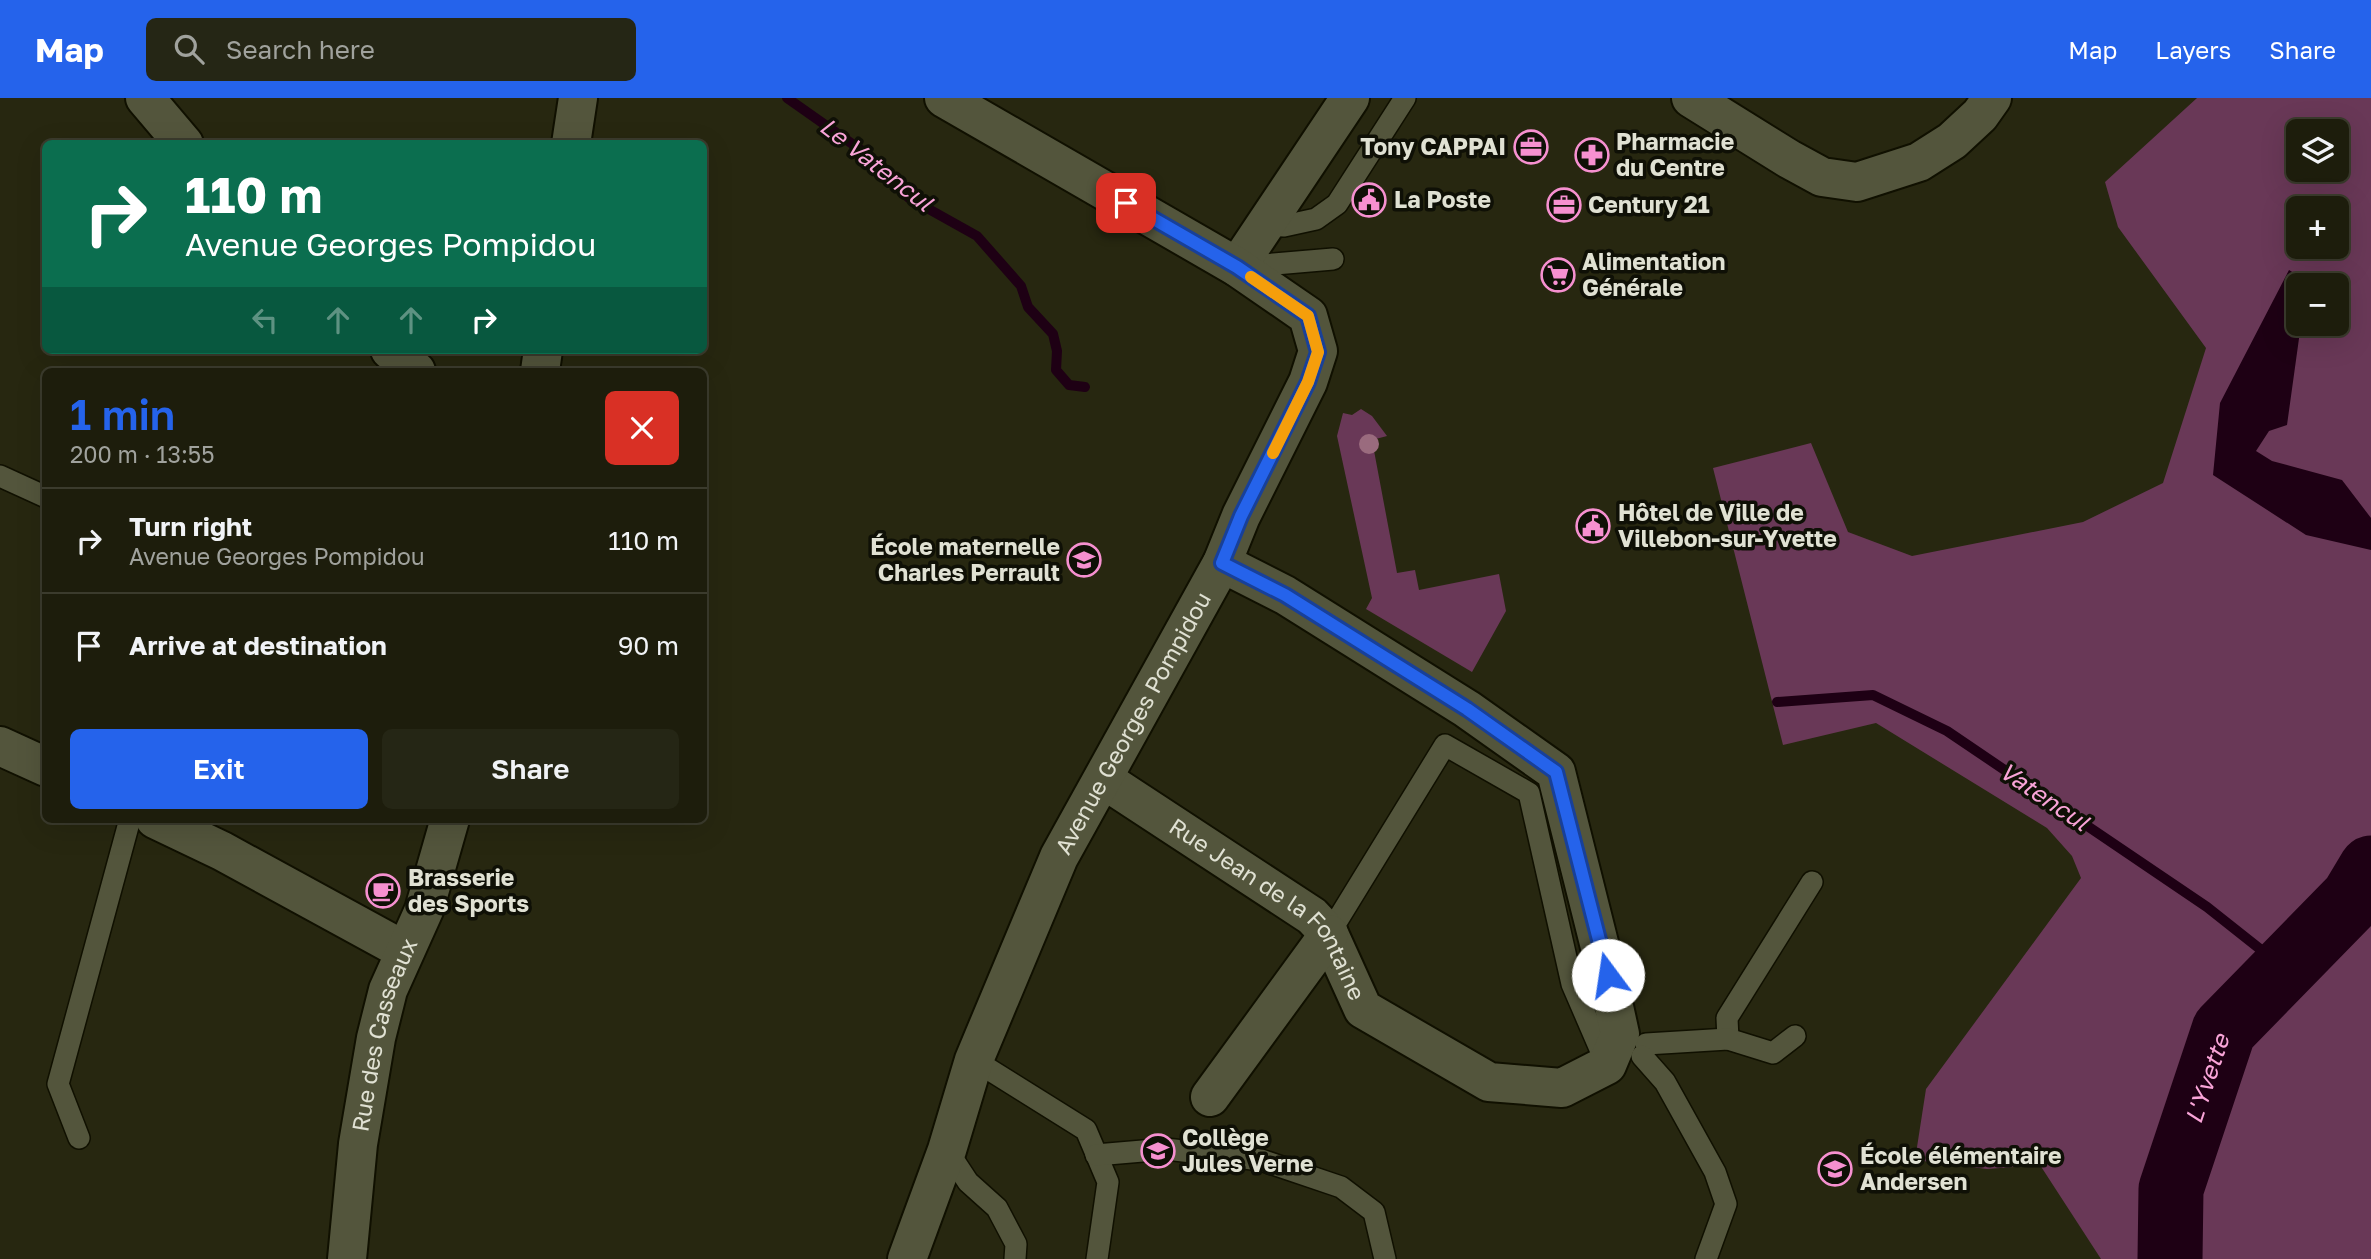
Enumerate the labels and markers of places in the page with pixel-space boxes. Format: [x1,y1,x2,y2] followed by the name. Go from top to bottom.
[1616,127,1734,181] place label: Pharmacie du Centre
[1512,128,1550,166] office icon: Tony CAPPAI
[1360,132,1506,160] place label: Tony CAPPAI
[1573,136,1611,174] pharmacy icon: Pharmacie du Centre
[1096,173,1156,233] pin
[1350,181,1388,219] public building icon: La Poste
[1394,185,1491,213] place label: La Poste
[1545,186,1583,224] office icon: Century 21
[1588,190,1710,218] place label: Century 21
[1582,247,1725,301] place label: Alimentation Générale
[1539,256,1577,294] supermarket icon: Alimentation Générale
[1618,498,1837,552] place label: Hôtel de Ville de Villebon-sur-Yvette
[1574,507,1612,545] public building icon: Hôtel de Ville de Villebon-sur-Yvette
[870,532,1060,586] place label: École maternelle Charles Perrault
[1065,541,1103,579] school or university icon: École maternelle Charles Perrault
[408,863,529,917] place label: Brasserie des Sports
[364,872,402,910] cafe icon: Brasserie des Sports
[1182,1123,1314,1177] place label: Collège Jules Verne
[1139,1132,1177,1170] school or university icon: Collège Jules Verne
[1860,1141,2062,1195] place label: École élémentaire Andersen
[1816,1150,1854,1188] school or university icon: École élémentaire Andersen

